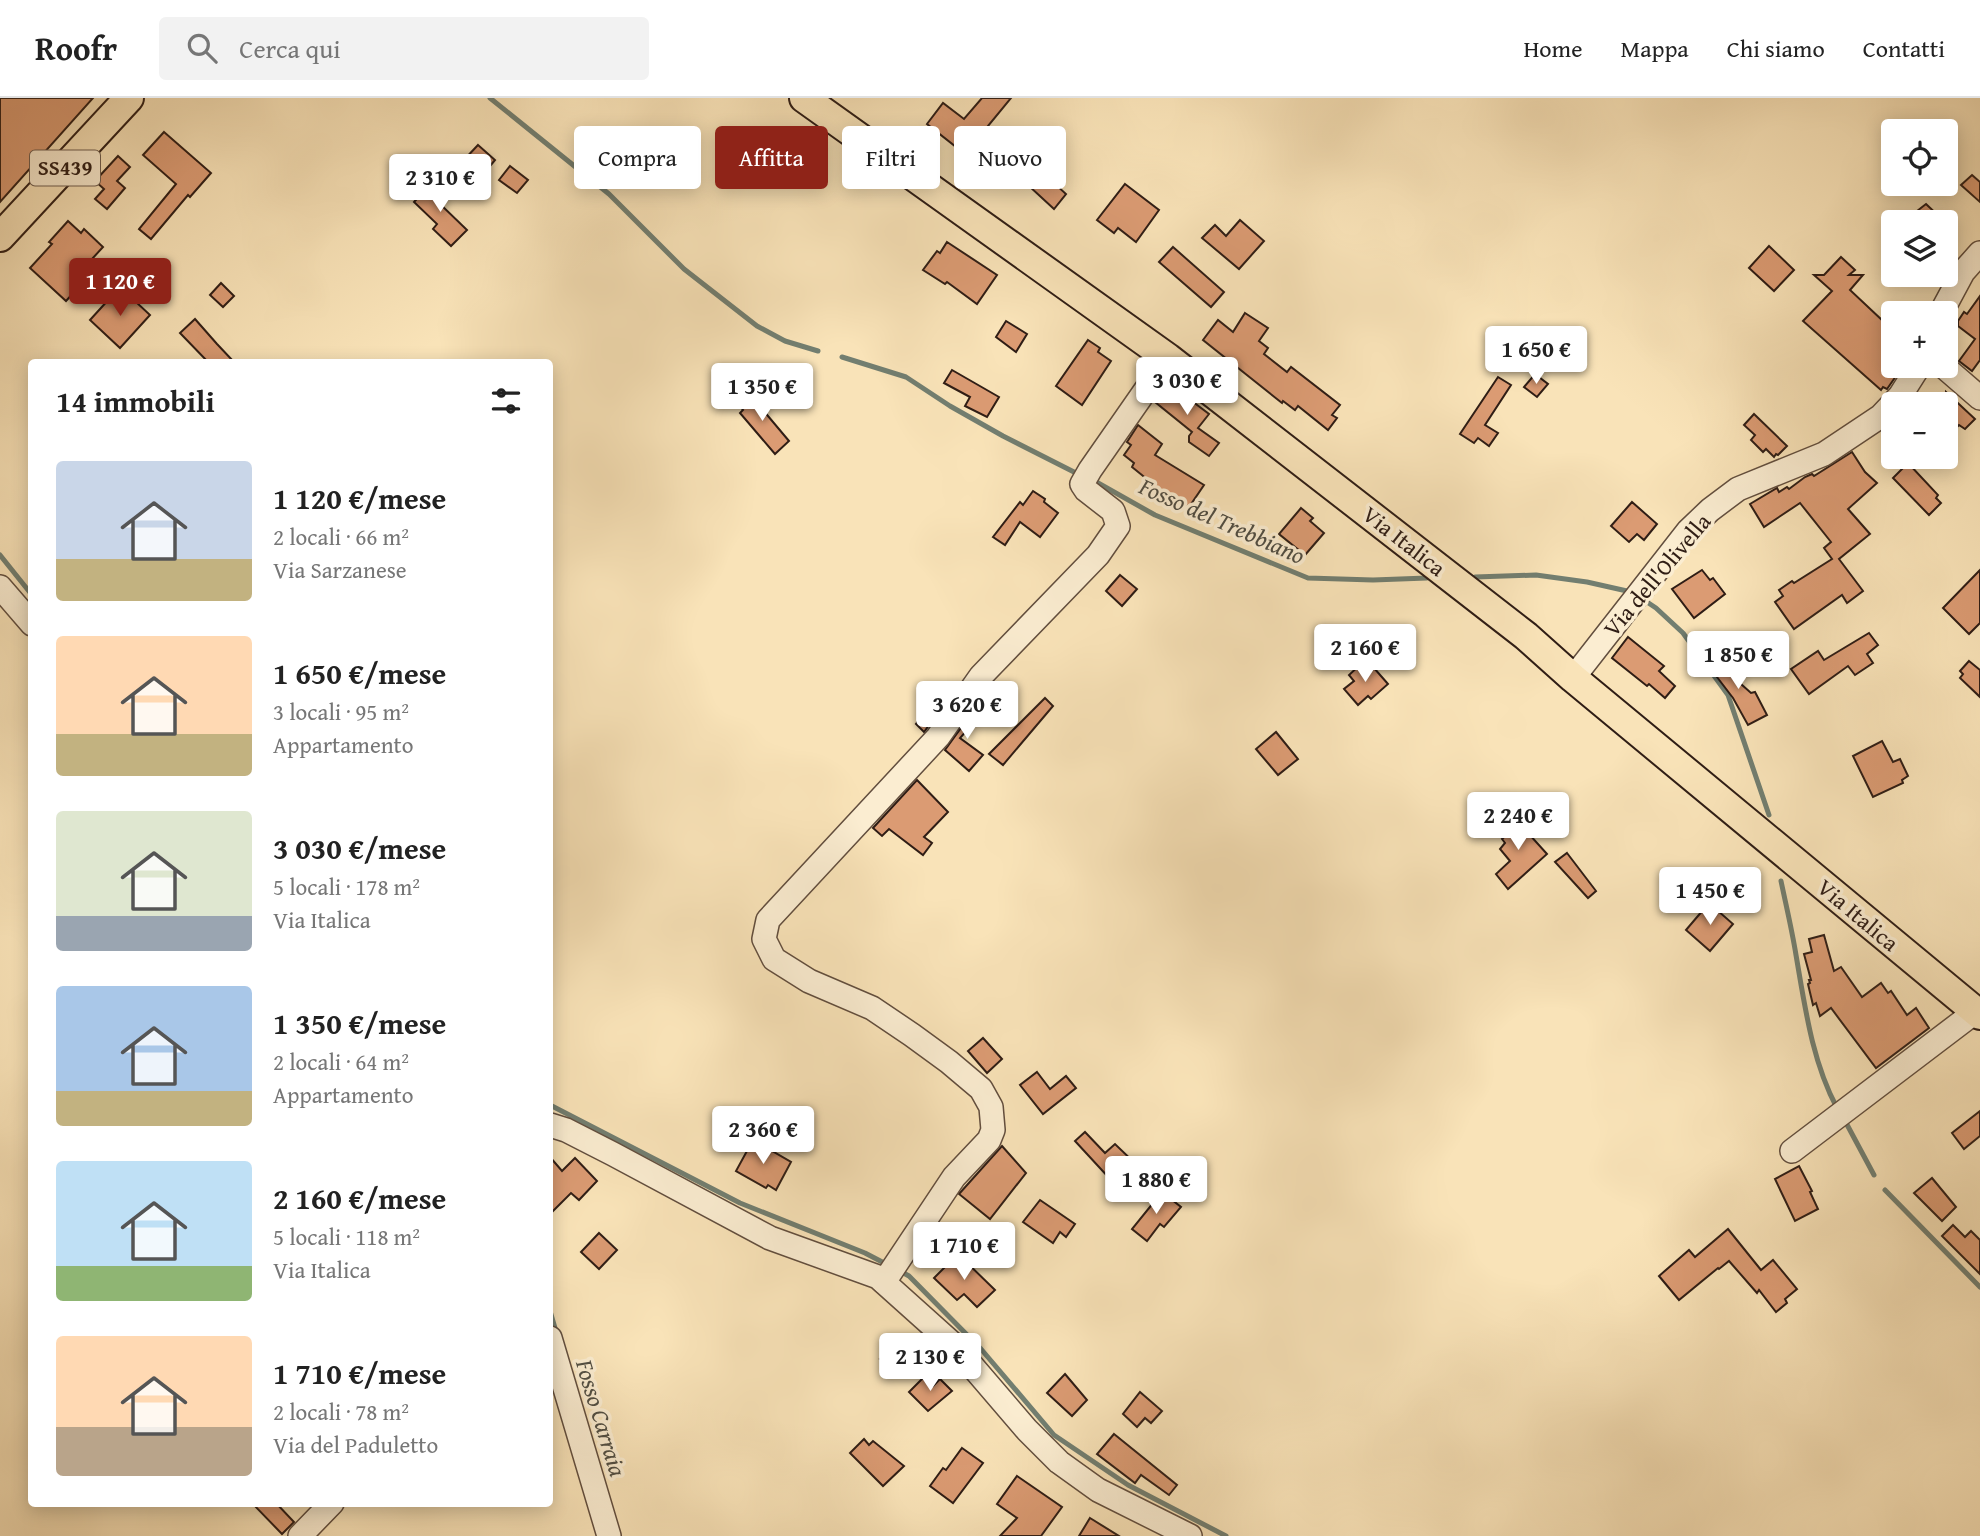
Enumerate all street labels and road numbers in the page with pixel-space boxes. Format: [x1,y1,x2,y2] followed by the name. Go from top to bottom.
[30,150,100,186] road number: SS439
[1356,498,1453,584] street label: Via Italica
[1595,506,1718,643] street label: Via dell'Olivella
[1810,871,1906,959] street label: Via Italica

